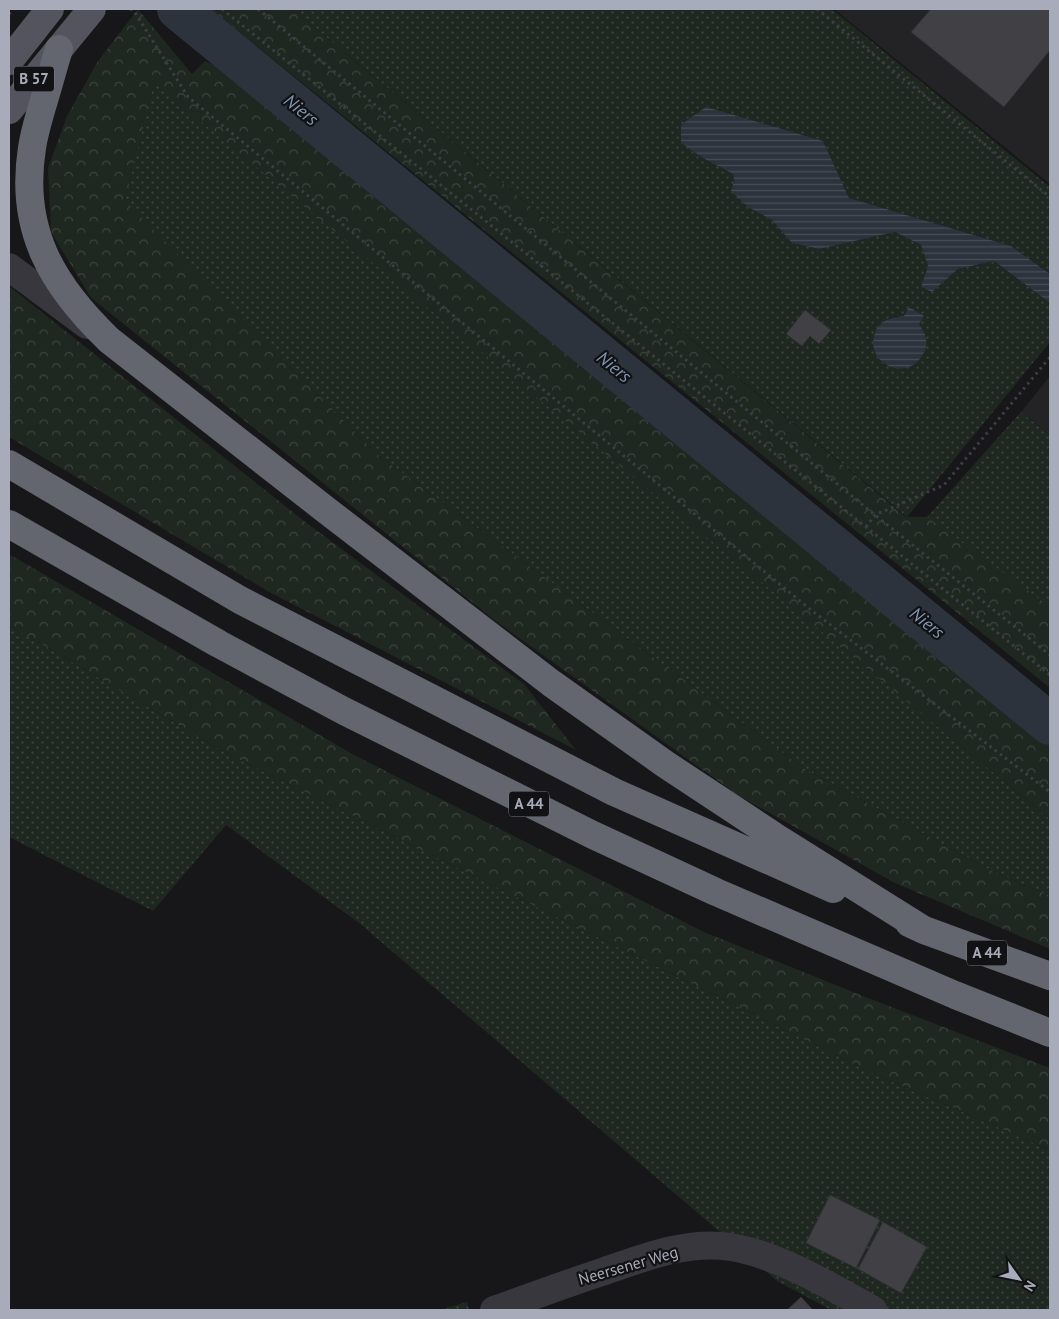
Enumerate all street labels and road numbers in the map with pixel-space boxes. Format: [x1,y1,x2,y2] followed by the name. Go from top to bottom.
[14,66,54,92] road number: B 57
[509,792,549,816] road number: A 44
[967,940,1007,966] road number: A 44
[576,1241,680,1289] street label: Neersener Weg

